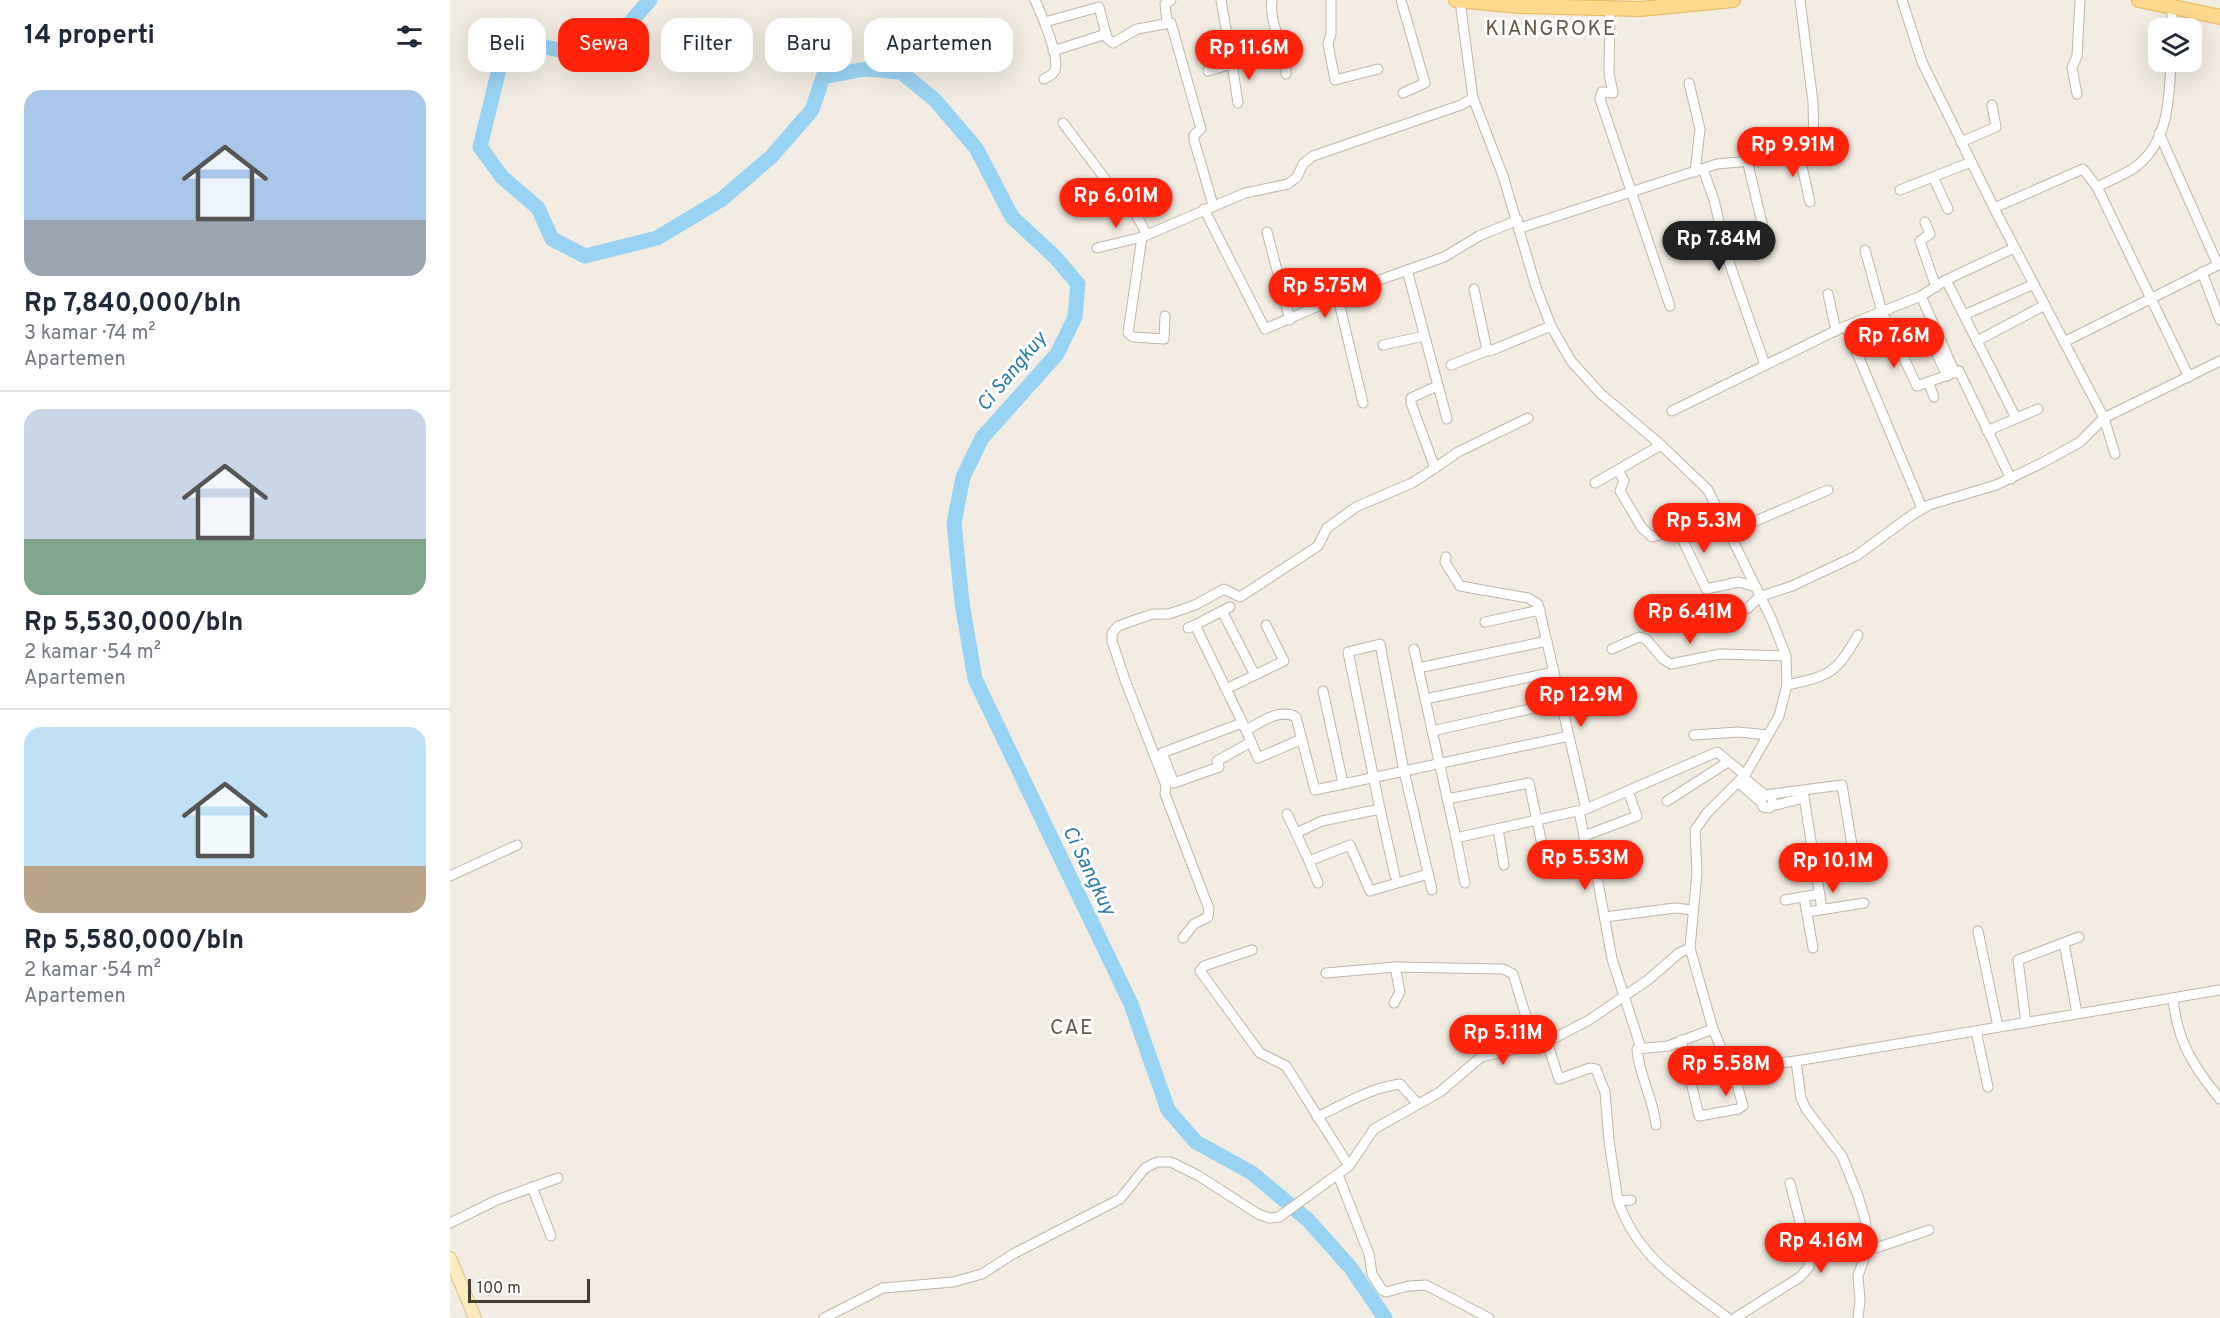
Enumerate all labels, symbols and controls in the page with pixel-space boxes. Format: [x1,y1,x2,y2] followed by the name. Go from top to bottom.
[1485,16,1617,43] district label: KIANGROKE
[468,18,546,72] chip: Beli
[558,18,649,72] chip: Sewa
[661,18,753,72] chip: Filter
[765,18,852,72] chip: Baru
[864,18,1013,72] chip: Apartemen
[2148,18,2202,72] map controls
[2148,18,2202,72] button: layers
[24,20,155,53] text: 14 properti
[393,20,426,53] icon: filters
[1187,30,1311,81] pin: Rp 11.6M
[1209,36,1289,62] text: Rp 11.6M
[1731,127,1855,178] pin: Rp 9.91M
[171,129,279,237] icon: home
[1751,133,1835,159] text: Rp 9.91M
[1054,178,1178,229] pin: Rp 6.01M
[1074,184,1158,210] text: Rp 6.01M
[1657,221,1781,272] pin: Rp 7.84M
[1676,227,1762,253] text: Rp 7.84M
[1263,268,1387,319] pin: Rp 5.75M
[1283,274,1367,300] text: Rp 5.75M
[24,288,241,321] text: Rp 7,840,000/bln
[1839,318,1949,369] pin: Rp 7.6M
[24,321,156,347] text: 3 kamar · 74 m²
[1858,324,1930,350] text: Rp 7.6M
[972,326,1055,418] water label: Ci Sangkuy
[24,347,126,373] text: Apartemen
[171,448,279,556] icon: home
[1649,503,1759,554] pin: Rp 5.3M
[1666,509,1742,535] text: Rp 5.3M
[1628,594,1752,645] pin: Rp 6.41M
[1648,600,1732,626] text: Rp 6.41M
[24,607,244,640] text: Rp 5,530,000/bln
[24,640,161,666] text: 2 kamar · 54 m²
[24,666,126,692] text: Apartemen
[1519,677,1643,728] pin: Rp 12.9M
[1539,683,1623,709] text: Rp 12.9M
[171,766,279,874] icon: home
[1055,822,1122,921] water label: Ci Sangkuy
[1523,840,1647,891] pin: Rp 5.53M
[1771,843,1895,894] pin: Rp 10.1M
[1541,846,1629,872] text: Rp 5.53M
[1793,849,1873,875] text: Rp 10.1M
[24,925,244,958] text: Rp 5,580,000/bln
[24,958,161,984] text: 2 kamar · 54 m²
[24,984,126,1010] text: Apartemen
[1050,1015,1094,1042] district label: CAE
[1441,1015,1565,1066] pin: Rp 5.11M
[1463,1021,1543,1047] text: Rp 5.11M
[1664,1046,1788,1097] pin: Rp 5.58M
[1682,1052,1770,1078] text: Rp 5.58M
[1759,1223,1883,1274] pin: Rp 4.16M
[1779,1229,1863,1255] text: Rp 4.16M
[468,1276,590,1304] scale bar
[477,1279,521,1299] text: 100 m

